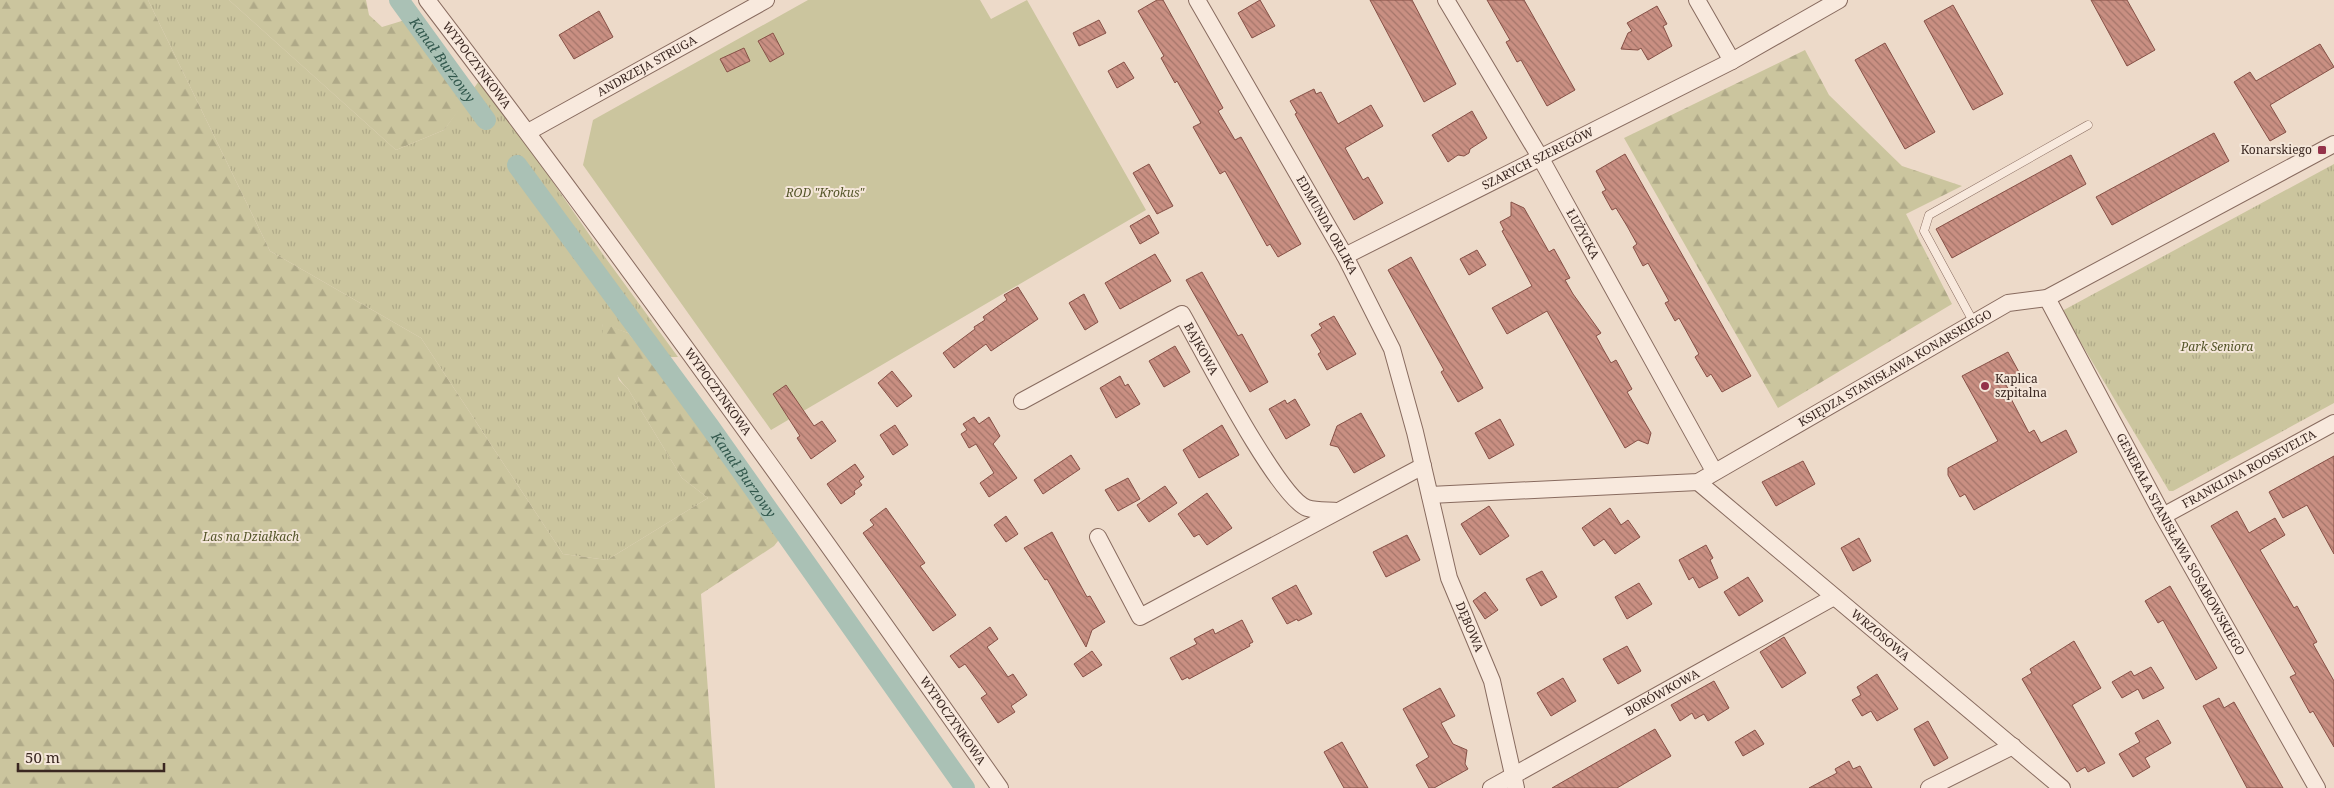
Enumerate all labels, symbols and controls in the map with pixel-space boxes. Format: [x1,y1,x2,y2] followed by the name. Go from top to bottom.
[405,12,480,106] water label: Kanał Burzowy
[439,18,516,112] street label: WYPOCZYNKOWA
[594,31,700,100] street label: ANDRZEJA STRUGA
[1479,123,1597,194] street label: SZARYCH SZEREGÓW
[2241,141,2312,158] place label: Konarskiego
[2316,144,2328,156] marker: Konarskiego
[1292,173,1362,278] street label: EDMUNDA ORLIKA
[785,184,865,201] park label: ROD "Krokus"
[1562,206,1604,262] street label: ŁUŻYCKA
[1795,305,1995,430] street label: KSIĘDZA STANISŁAWA KONARSKIEGO
[1180,319,1223,378] street label: BAJKOWA
[2180,338,2253,355] park label: Park Seniora
[681,344,756,439] street label: WYPOCZYNKOWA
[1995,370,2047,401] place label: Kaplica szpitalna
[1979,380,1991,392] marker: Kaplica szpitalna
[2179,425,2319,512] street label: FRANKLINA ROOSEVELTA
[707,427,781,521] water label: Kanał Burzowy
[2112,430,2249,658] street label: GENERAŁA STANISŁAWA SOSABOWSKIEGO
[202,528,299,545] park label: Las na Działkach
[1452,599,1488,655] street label: DĘBOWA
[1848,605,1914,665] street label: WRZOSOWA
[1622,664,1703,720] street label: BORÓWKOWA
[916,673,990,768] street label: WYPOCZYNKOWA
[18,740,164,772] scale bar
[25,747,60,767] text: 50 m

